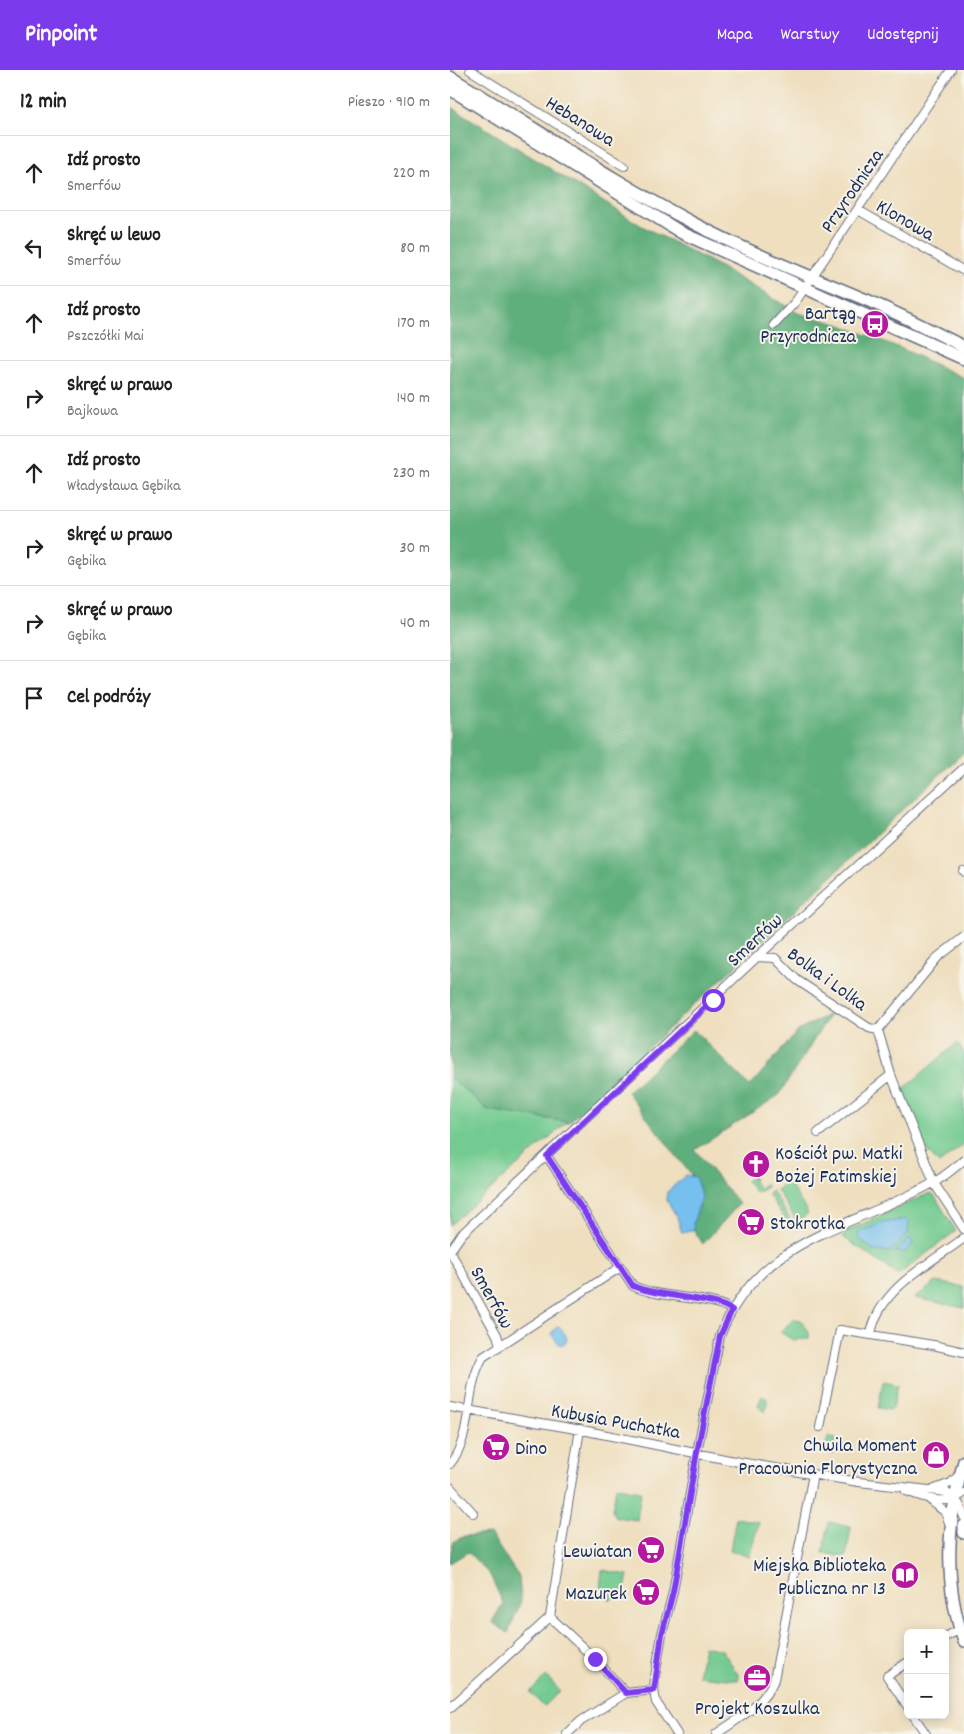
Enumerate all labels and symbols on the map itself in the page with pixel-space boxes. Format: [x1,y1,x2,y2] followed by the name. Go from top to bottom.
[539,90,620,155] street label: Hebanowa
[815,144,892,239] street label: Przyrodnicza
[870,194,939,250] street label: Klonowa
[760,301,857,352] place label: Bartąg Przyrodnicza
[860,309,890,339] bus stop icon: Bartąg Przyrodnicza
[722,908,790,974] street label: Smerfów
[780,942,873,1019] street label: Bolka i Lolka
[702,989,725,1012] route start
[775,1141,903,1192] place label: Kościół pw. Matki Bożej Fatimskiej
[741,1149,771,1179] church icon: Kościół pw. Matki Bożej Fatimskiej
[736,1207,766,1237] supermarket icon: Stokrotka
[770,1211,845,1239] place label: Stokrotka
[462,1262,519,1335] street label: Smerfów
[549,1398,683,1448] street label: Kubusia Puchatka
[481,1432,511,1462] supermarket icon: Dino
[738,1433,918,1484] place label: Chwila Moment Pracownia Florystyczna
[515,1436,547,1464] place label: Dino
[921,1440,951,1470] shop icon: Chwila Moment Pracownia Florystyczna
[636,1535,666,1565] supermarket icon: Lewiatan
[563,1539,632,1567] place label: Lewiatan
[753,1553,887,1604] place label: Miejska Biblioteka Publiczna nr 13
[890,1560,920,1590] library icon: Miejska Biblioteka Publiczna nr 13
[631,1577,661,1607] supermarket icon: Mazurek
[565,1581,627,1609] place label: Mazurek
[584,1648,607,1671] route end
[742,1663,772,1693] office icon: Projekt Koszulka
[695,1696,820,1724] place label: Projekt Koszulka

